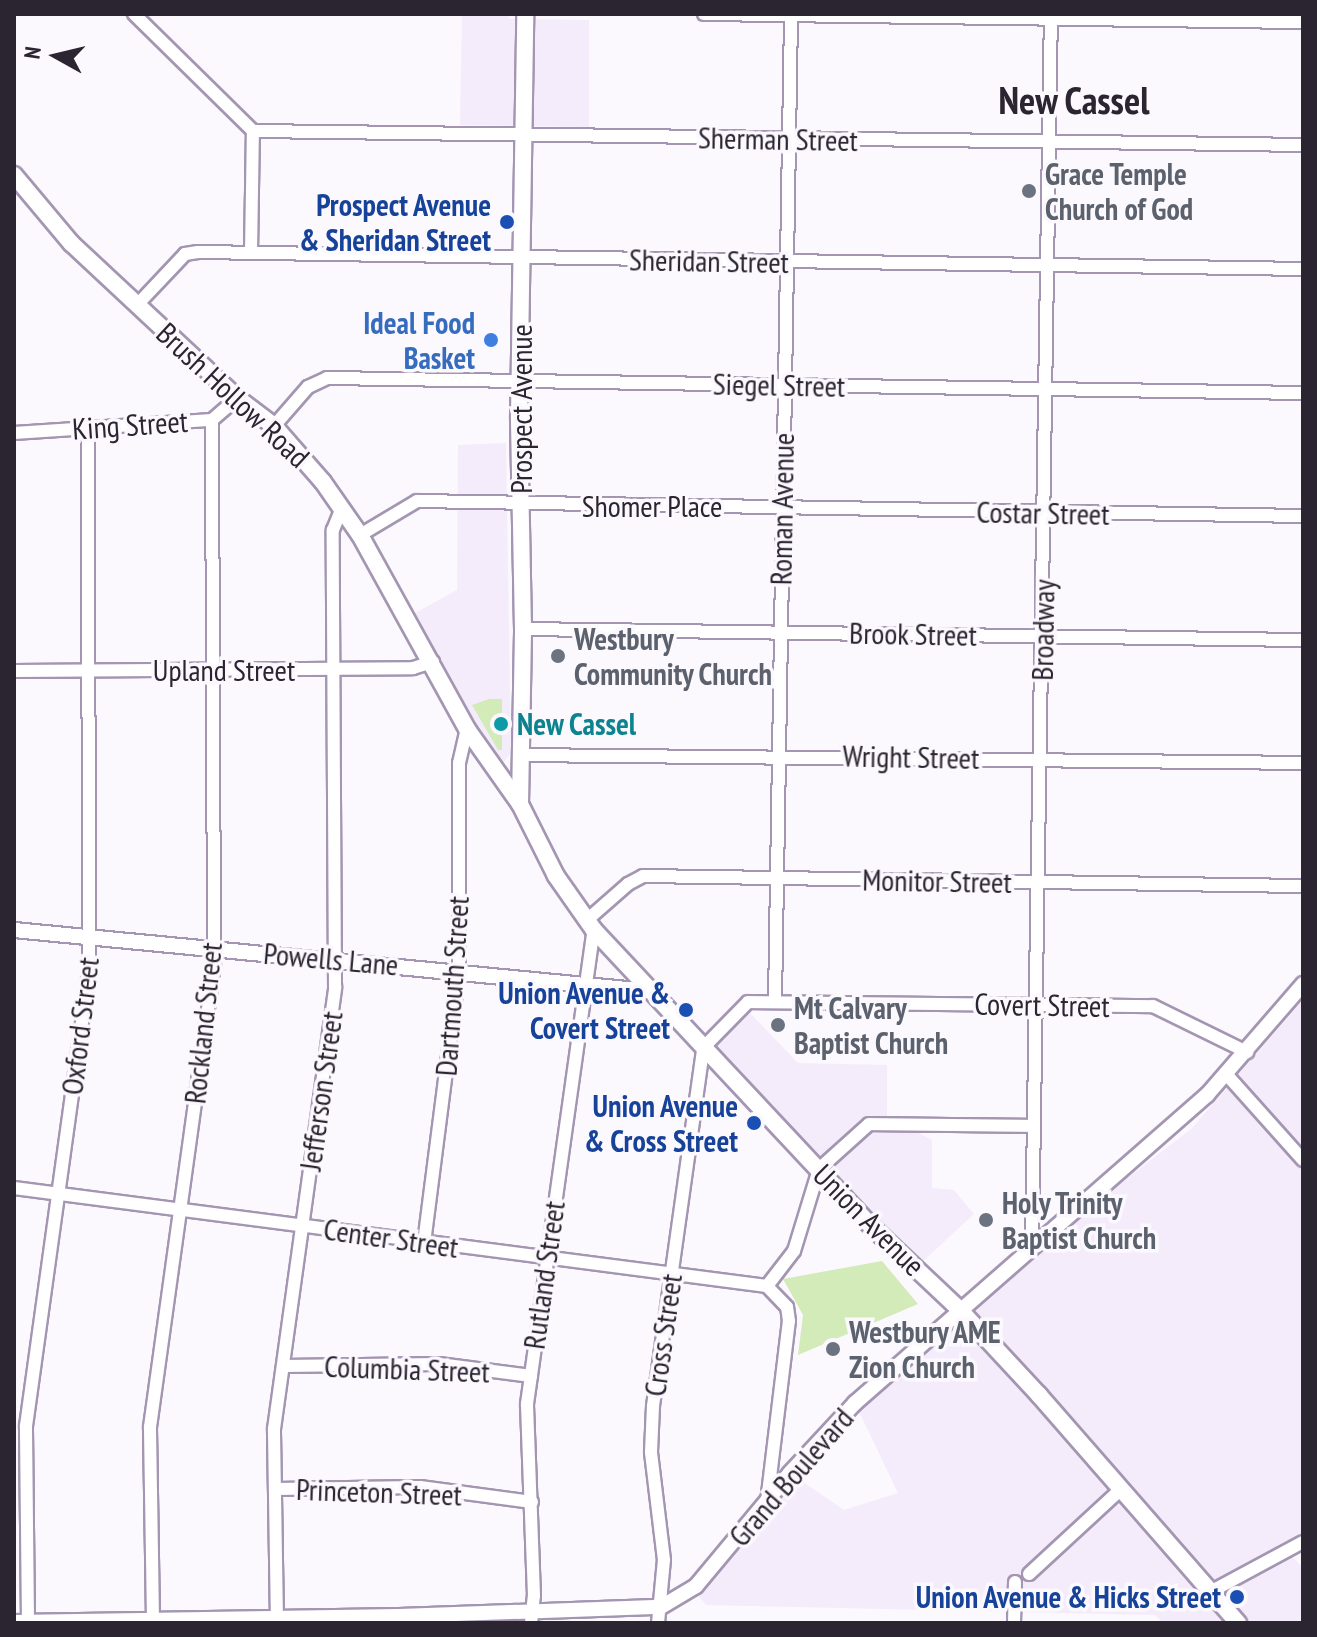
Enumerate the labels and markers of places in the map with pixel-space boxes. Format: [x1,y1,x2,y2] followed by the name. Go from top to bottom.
[1045,156,1193,226] place label: Grace Temple Church of God
[1020,182,1038,200] marker: Grace Temple Church of God
[299,187,491,258] place label: Prospect Avenue & Sheridan Street
[498,213,516,231] marker: Prospect Avenue & Sheridan Street
[363,305,475,376] place label: Ideal Food Basket
[482,331,500,349] marker: Ideal Food Basket
[574,621,773,692] place label: Westbury Community Church
[549,647,567,665] marker: Westbury Community Church
[517,706,637,742] place label: New Cassel
[492,715,510,733] marker: New Cassel
[497,975,670,1046] place label: Union Avenue & Covert Street
[794,990,949,1060] place label: Mt Calvary Baptist Church
[677,1001,695,1019] marker: Union Avenue & Covert Street
[769,1016,787,1034] marker: Mt Calvary Baptist Church
[584,1088,738,1158] place label: Union Avenue & Cross Street
[745,1114,763,1132] marker: Union Avenue & Cross Street
[1002,1185,1157,1256] place label: Holy Trinity Baptist Church
[977,1211,995,1229] marker: Holy Trinity Baptist Church
[849,1314,1003,1384] place label: Westbury AME Zion Church
[824,1340,842,1358] marker: Westbury AME Zion Church
[915,1579,1221,1615] place label: Union Avenue & Hicks Street
[1228,1588,1246,1606] marker: Union Avenue & Hicks Street

